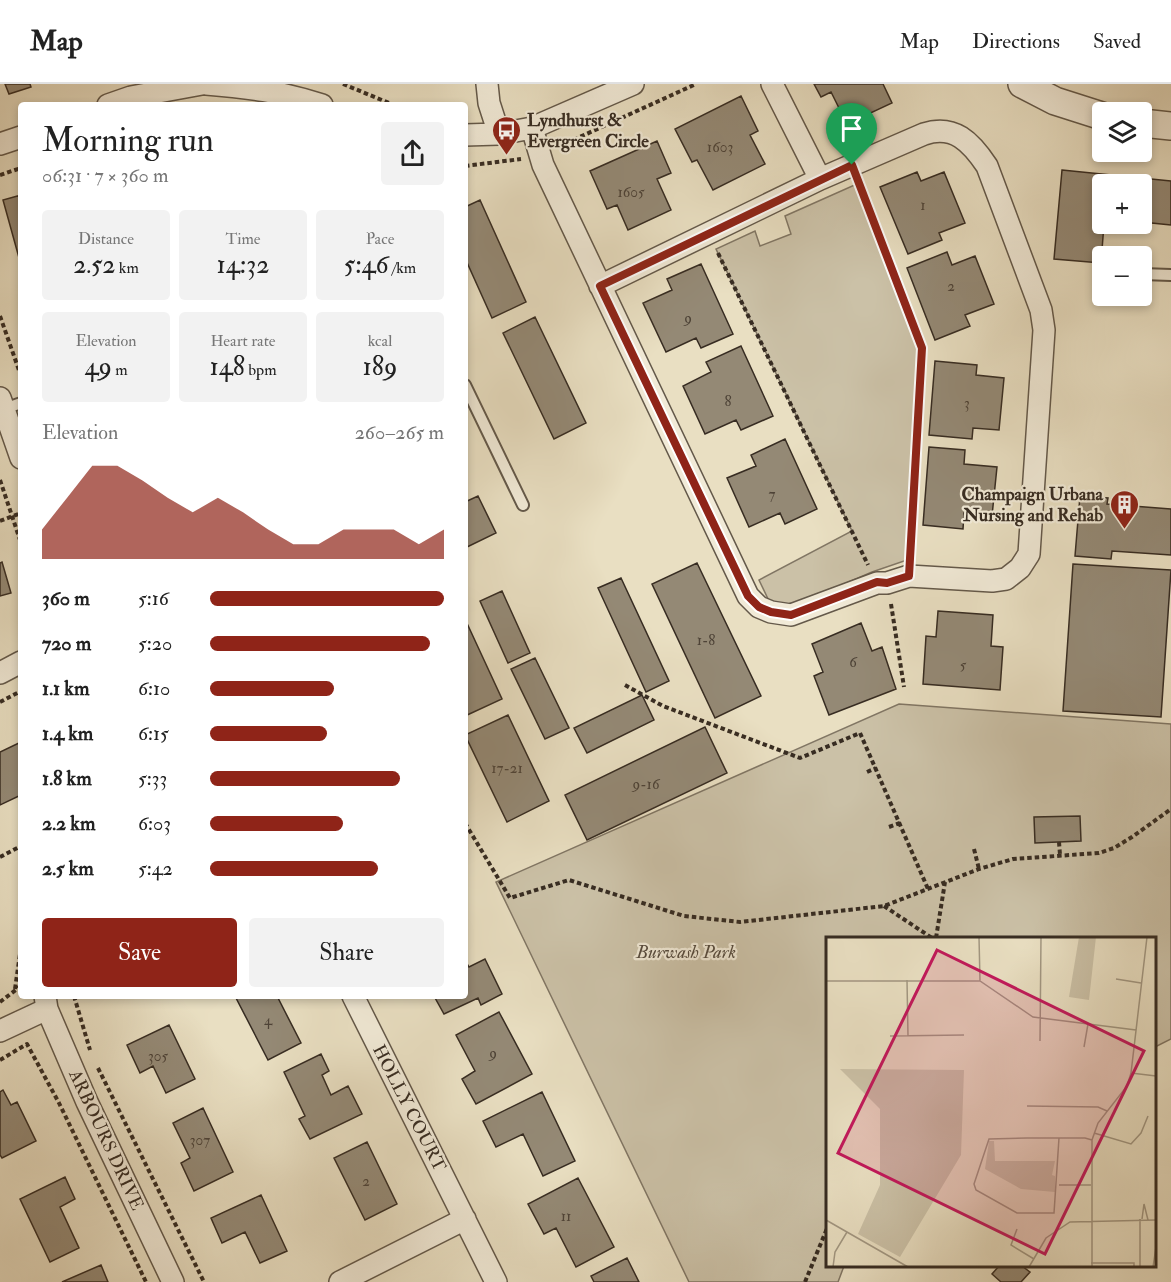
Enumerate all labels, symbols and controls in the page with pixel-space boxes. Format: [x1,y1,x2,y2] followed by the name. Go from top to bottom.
[30,24,83,59] text: Map
[899,28,939,55] text: Map
[972,28,1060,55] text: Directions
[1093,28,1141,55] text: Saved
[1092,102,1152,306] map controls
[1092,102,1152,162] button: layers
[826,103,877,165] pin
[527,109,649,153] place label: Lyndhurst & Evergreen Circle
[835,112,868,145] icon: arrive
[490,114,522,156] bus stop icon: Lyndhurst & Evergreen Circle
[42,120,214,161] text: Morning run
[381,122,444,185] button: share
[707,138,733,157] house number: 1603
[42,163,169,188] text: 06:31 · 7 × 360 m
[1092,174,1152,234] button: +
[617,183,645,202] house number: 1605
[920,196,926,215] house number: 1
[78,229,134,249] text: Distance
[226,229,260,249] text: Time
[366,229,394,249] text: Pace
[1092,246,1152,306] button: −
[73,249,115,281] text: 2.52
[217,249,269,281] text: 14:32
[344,249,389,281] text: 5:46
[115,258,139,278] text: km
[389,258,416,278] text: /km
[947,277,955,296] house number: 2
[683,309,692,328] house number: 9
[76,331,136,351] text: Elevation
[210,331,276,351] text: Heart rate
[368,331,392,351] text: kcal
[84,351,112,383] text: 49
[209,351,245,383] text: 148
[363,351,397,383] text: 189
[112,360,128,380] text: m
[245,360,277,380] text: bpm
[724,392,732,411] house number: 8
[964,394,970,413] house number: 3
[42,420,118,445] text: Elevation
[355,420,444,445] text: 260–265 m
[962,483,1104,527] place label: Champaign Urbana Nursing and Rehab
[769,485,776,504] house number: 7
[1108,488,1140,530] building icon: Champaign Urbana Nursing and Rehab
[42,586,90,611] text: 360 m
[138,586,169,611] text: 5:16
[42,631,91,656] text: 720 m
[138,631,172,656] text: 5:20
[697,631,715,650] house number: 1-8
[849,653,858,672] house number: 6
[960,656,967,675] house number: 5
[42,676,89,701] text: 1.1 km
[138,676,170,701] text: 6:10
[42,721,93,746] text: 1.4 km
[138,721,169,746] text: 6:15
[491,759,523,778] house number: 17-21
[42,766,92,791] text: 1.8 km
[138,766,167,791] text: 5:33
[632,775,661,794] house number: 9-16
[42,811,95,836] text: 2.2 km
[138,811,171,836] text: 6:03
[42,856,94,881] text: 2.5 km
[138,856,173,881] text: 5:42
[42,918,237,987] button: Save
[249,918,444,987] button: Share
[826,937,1156,1267] inset map
[635,941,736,964] park label: Burwash Park
[264,1011,273,1030] house number: 4
[367,1041,451,1176] street label: HOLLY COURT
[488,1044,497,1063] house number: 9
[148,1047,168,1066] house number: 305
[63,1065,149,1214] street label: ARBOURS DRIVE
[190,1131,210,1150] house number: 307
[362,1172,370,1191] house number: 2
[561,1207,571,1226] house number: 11

